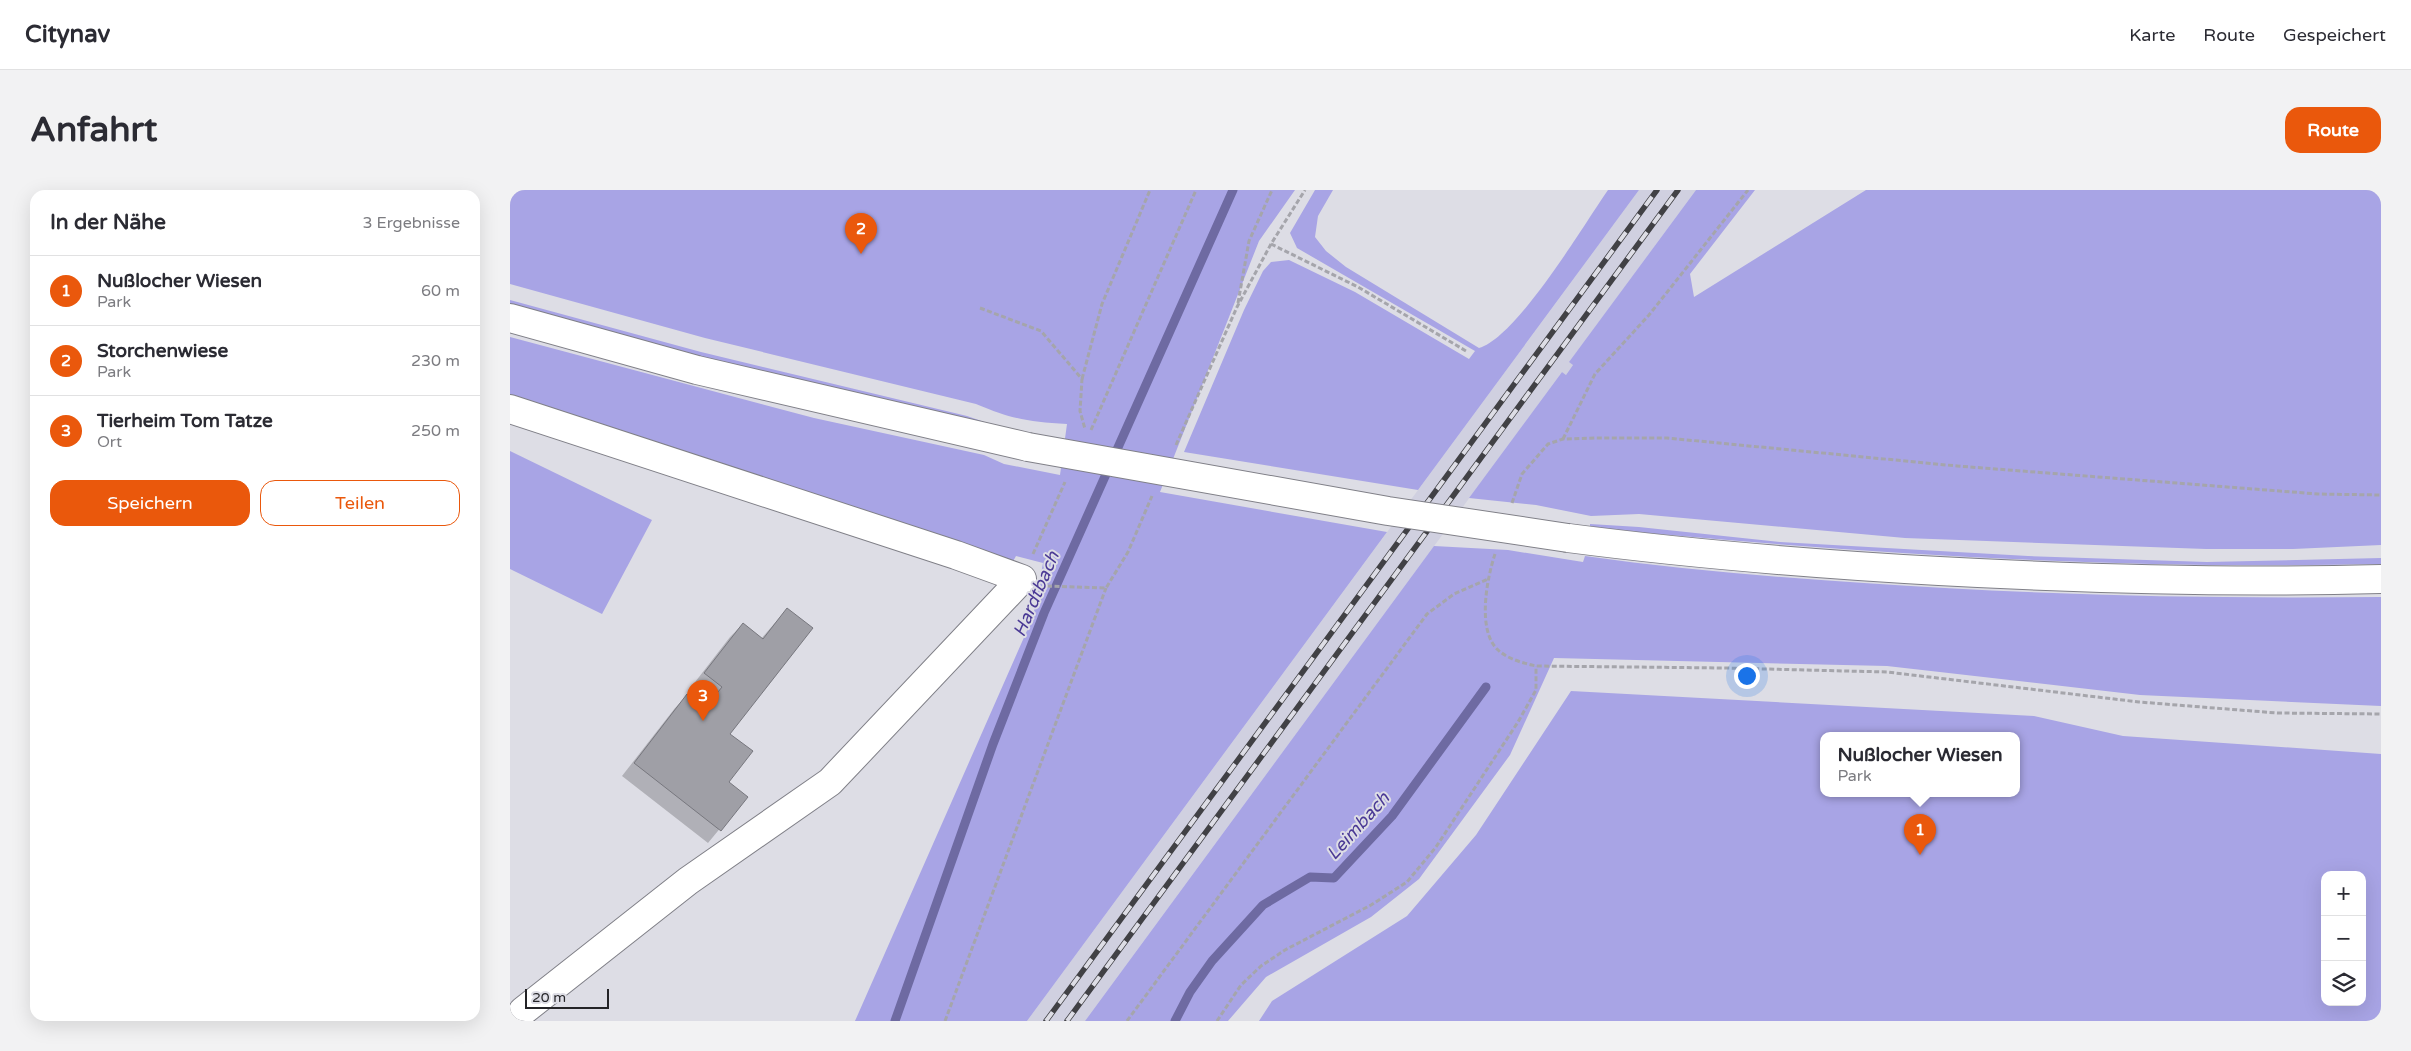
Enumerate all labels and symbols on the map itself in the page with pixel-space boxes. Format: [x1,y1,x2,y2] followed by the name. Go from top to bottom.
[845,213,877,254] pin: 2
[1008,547,1064,640] water label: Hardtbach
[1734,663,1760,689] your location
[687,680,719,721] pin: 3
[1322,787,1395,864] water label: Leimbach
[1904,814,1936,855] pin: 1
[525,986,609,1009] scale bar

